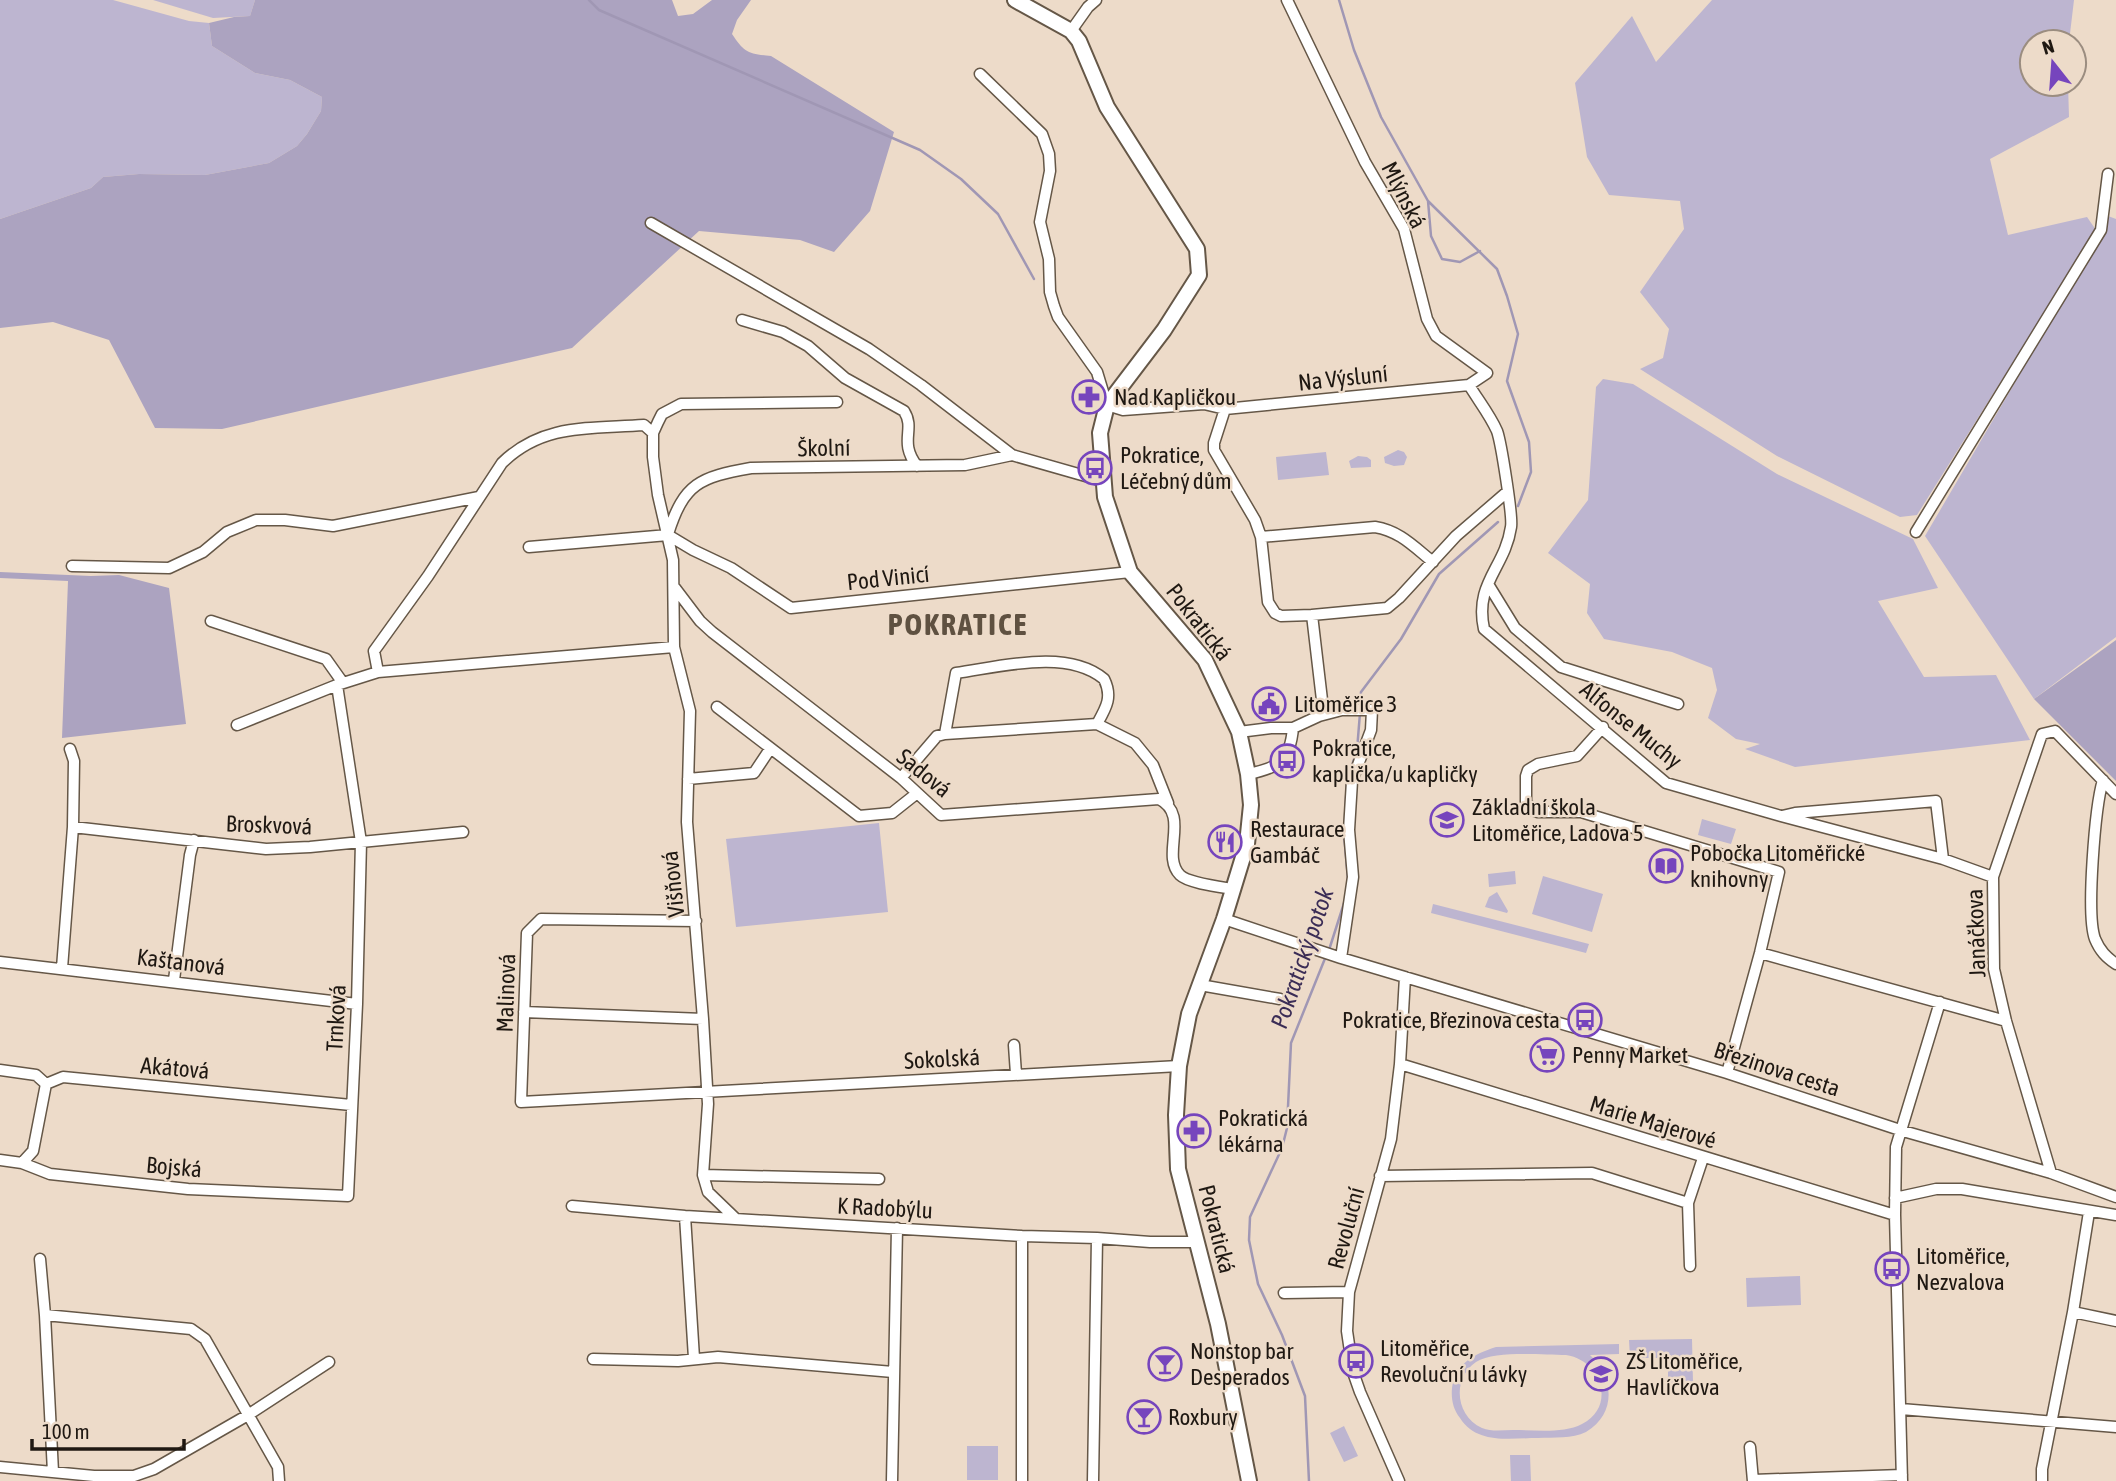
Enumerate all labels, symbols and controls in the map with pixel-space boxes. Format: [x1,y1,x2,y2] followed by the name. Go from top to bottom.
[2018,28,2088,98] north arrow
[2039,35,2057,59] text: N
[1376,158,1432,232] street label: Mlýnská
[1297,360,1389,396] street label: Na Výsluní
[1070,378,1108,416] pharmacy icon: Nad Kapličkou
[1114,384,1236,410] place label: Nad Kapličkou
[797,435,851,461] street label: Školní
[1120,442,1231,494] place label: Pokratice, Léčebný dům
[1076,449,1114,487] bus stop icon: Pokratice, Léčebný dům
[846,561,930,595] street label: Pod Vinicí
[1161,578,1237,666] street label: Pokratická
[888,607,1028,641] district label: POKRATICE
[1575,676,1687,774] street label: Alfonse Muchy
[1250,685,1288,723] public building icon: Litoměřice 3
[1294,691,1397,717] place label: Litoměřice 3
[1312,735,1478,787] place label: Pokratice, kaplička/u kapličky
[1268,742,1306,780] bus stop icon: Pokratice, kaplička/u kapličky
[892,743,956,803] street label: Sadová
[1472,794,1644,846] place label: Základní škola Litoměřice, Ladova 5
[1428,801,1466,839] school or university icon: Základní škola Litoměřice, Ladova 5
[225,810,313,840] street label: Broskvová
[1250,816,1344,868] place label: Restaurace Gambáč
[1206,823,1244,861] restaurant icon: Restaurace Gambáč
[1690,840,1865,892] place label: Pobočka Litoměřické knihovny
[1647,847,1685,885] library icon: Pobočka Litoměřické knihovny
[657,850,689,918] street label: Višňová
[1265,884,1339,1032] water label: Pokratický potok
[1961,888,1991,978] street label: Janáčkova
[135,944,227,980] street label: Kaštanová
[492,953,520,1033] street label: Malinová
[321,984,351,1052] street label: Trnková
[1566,1001,1604,1039] bus stop icon: Pokratice, Březinova cesta
[1342,1007,1560,1033] place label: Pokratice, Březinova cesta
[1528,1036,1566,1074] supermarket icon: Penny Market
[1711,1036,1843,1102] street label: Březinova cesta
[1572,1042,1688,1068] place label: Penny Market
[903,1044,981,1074] street label: Sokolská
[139,1052,211,1084] street label: Akátová
[1587,1090,1719,1154] street label: Marie Majerové
[1218,1105,1308,1157] place label: Pokratická lékárna
[1175,1112,1213,1150] pharmacy icon: Pokratická lékárna
[145,1152,203,1182] street label: Bojská
[1193,1182,1241,1276] street label: Pokratická
[1323,1184,1369,1272] street label: Revoluční
[837,1193,933,1223] street label: K Radobýlu
[1916,1243,2010,1295] place label: Litoměřice, Nezvalova
[1873,1250,1911,1288] bus stop icon: Litoměřice, Nezvalova
[1380,1335,1527,1387] place label: Litoměřice, Revoluční u lávky
[1190,1338,1295,1390] place label: Nonstop bar Desperados
[1337,1342,1375,1380] bus stop icon: Litoměřice, Revoluční u lávky
[1146,1345,1184,1383] bar icon: Nonstop bar Desperados
[1626,1348,1743,1400] place label: ZŠ Litoměřice, Havlíčkova
[1582,1355,1620,1393] school or university icon: ZŠ Litoměřice, Havlíčkova
[1125,1398,1163,1436] bar icon: Roxbury
[1168,1404,1238,1430] place label: Roxbury
[32,1408,184,1452] scale bar
[42,1419,90,1443] text: 100 m

